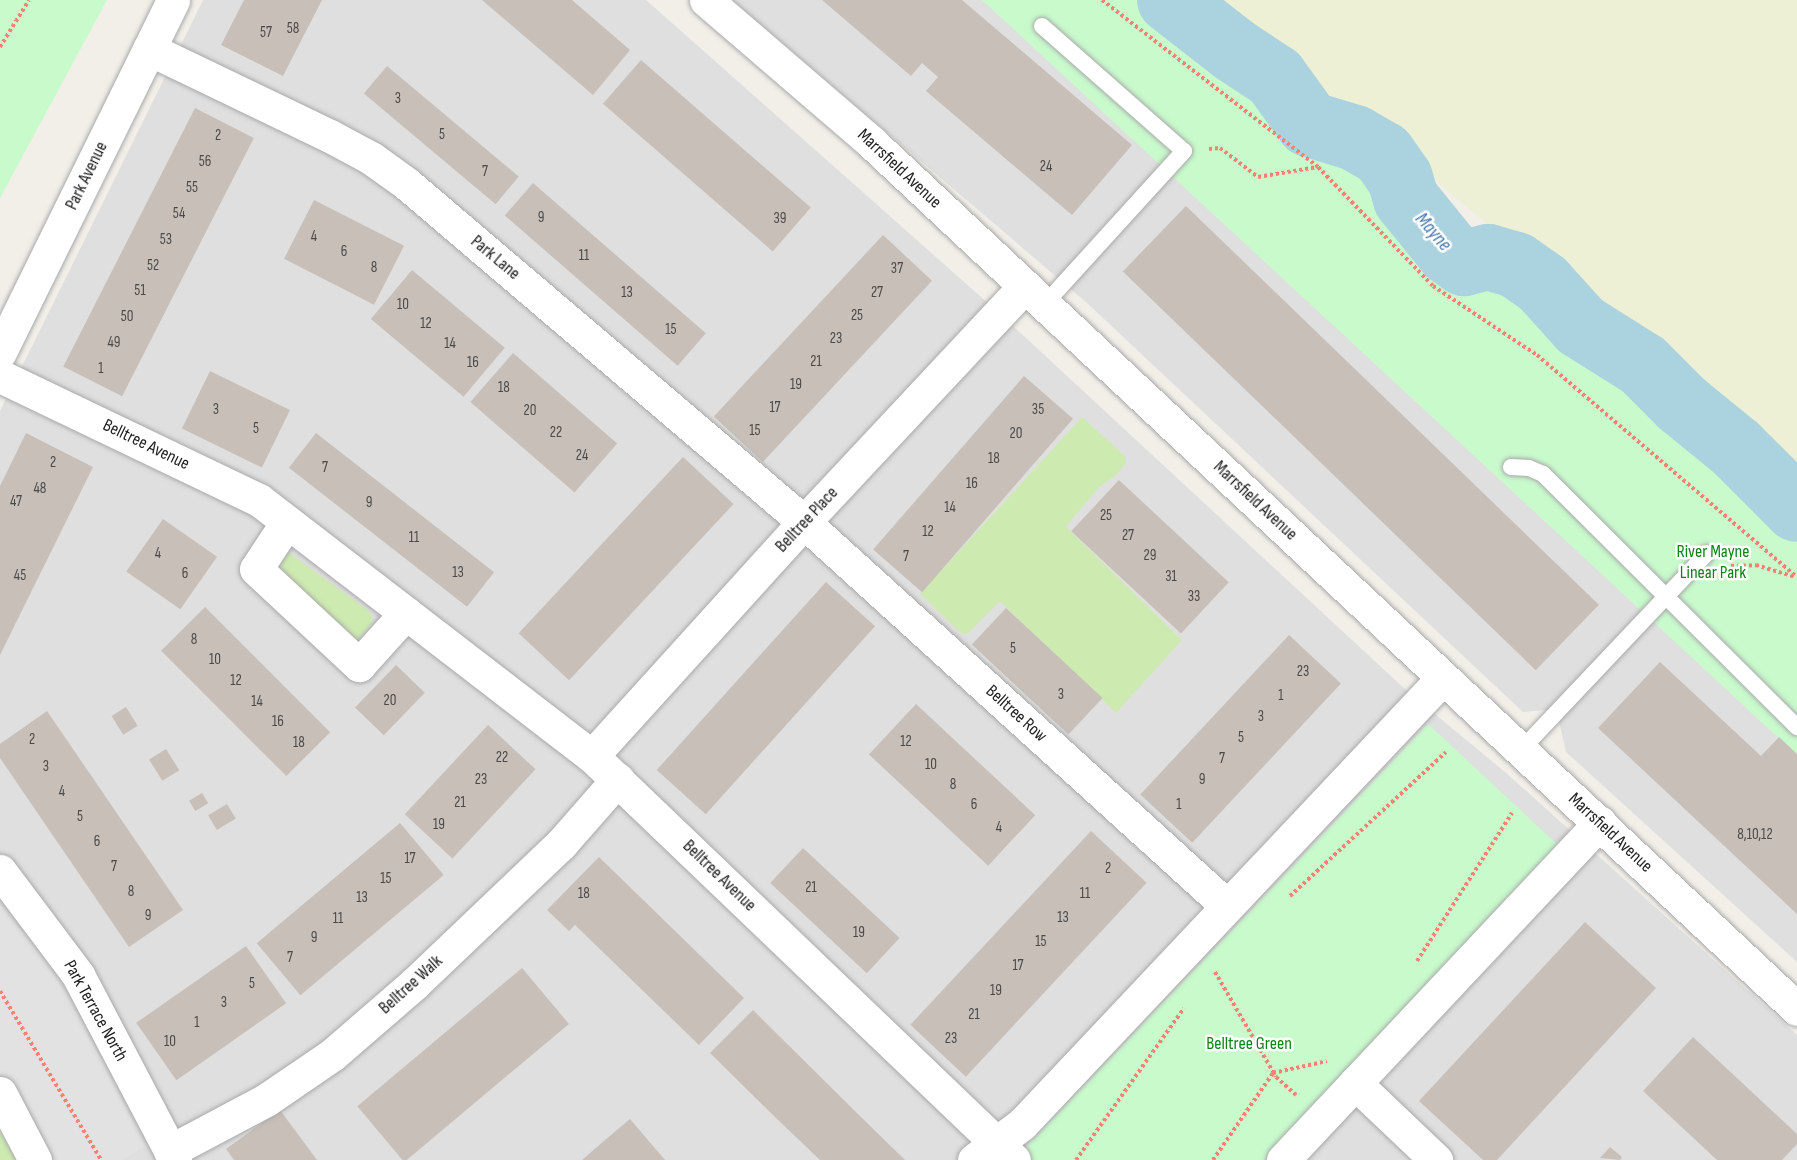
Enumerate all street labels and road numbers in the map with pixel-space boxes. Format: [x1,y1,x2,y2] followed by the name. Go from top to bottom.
[853,125,945,213] street label: Marrsfield Avenue
[61,138,113,214] street label: Park Avenue
[466,231,524,285] street label: Park Lane
[99,415,193,475] street label: Belltree Avenue
[1209,457,1301,545] street label: Marrsfield Avenue
[771,483,843,557] street label: Belltree Place
[981,681,1051,747] street label: Belltree Row
[1564,789,1656,877] street label: Marrsfield Avenue
[678,836,760,916] street label: Belltree Avenue
[375,951,447,1019] street label: Belltree Walk
[58,957,132,1065] street label: Park Terrace North

